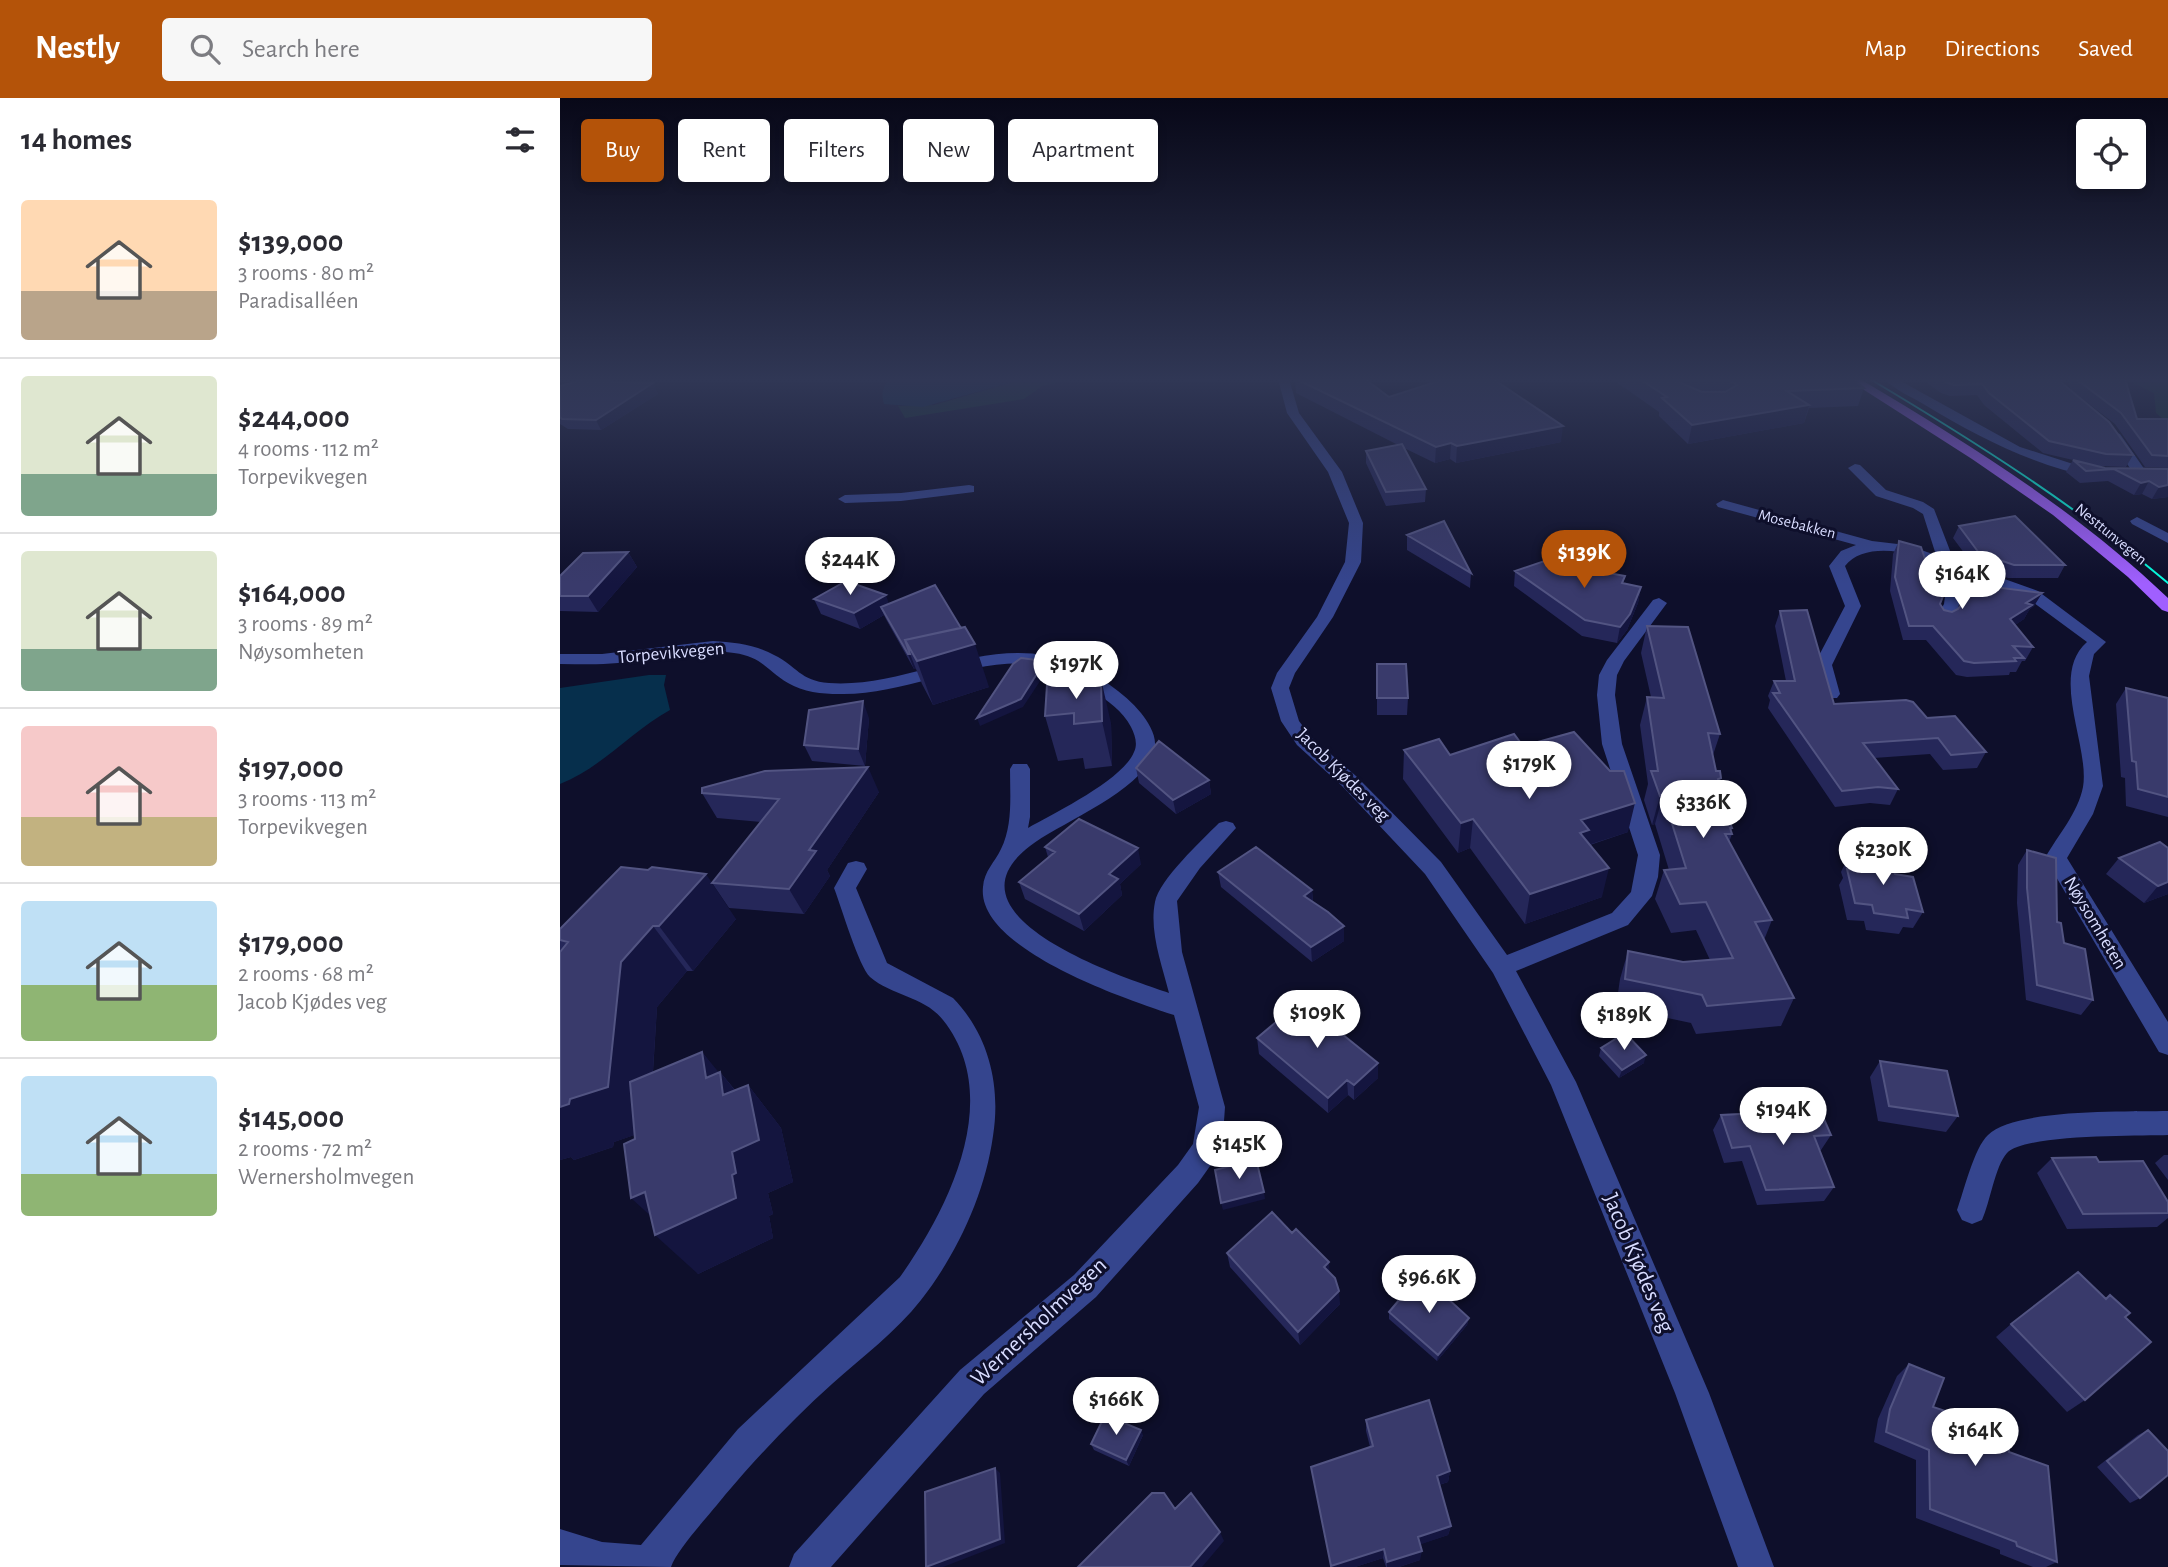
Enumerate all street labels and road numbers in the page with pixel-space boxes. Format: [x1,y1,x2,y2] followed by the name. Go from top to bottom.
[2072,500,2150,568] street label: Nesttunvegen
[1757,507,1837,541] street label: Mosebakken
[617,639,725,667] street label: Torpevikvegen
[1293,725,1394,826] street label: Jacob Kjødes veg
[2060,873,2130,973] street label: Nøysomheten
[1598,1190,1678,1337] street label: Jacob Kjødes veg
[967,1253,1111,1391] street label: Wernersholmvegen

